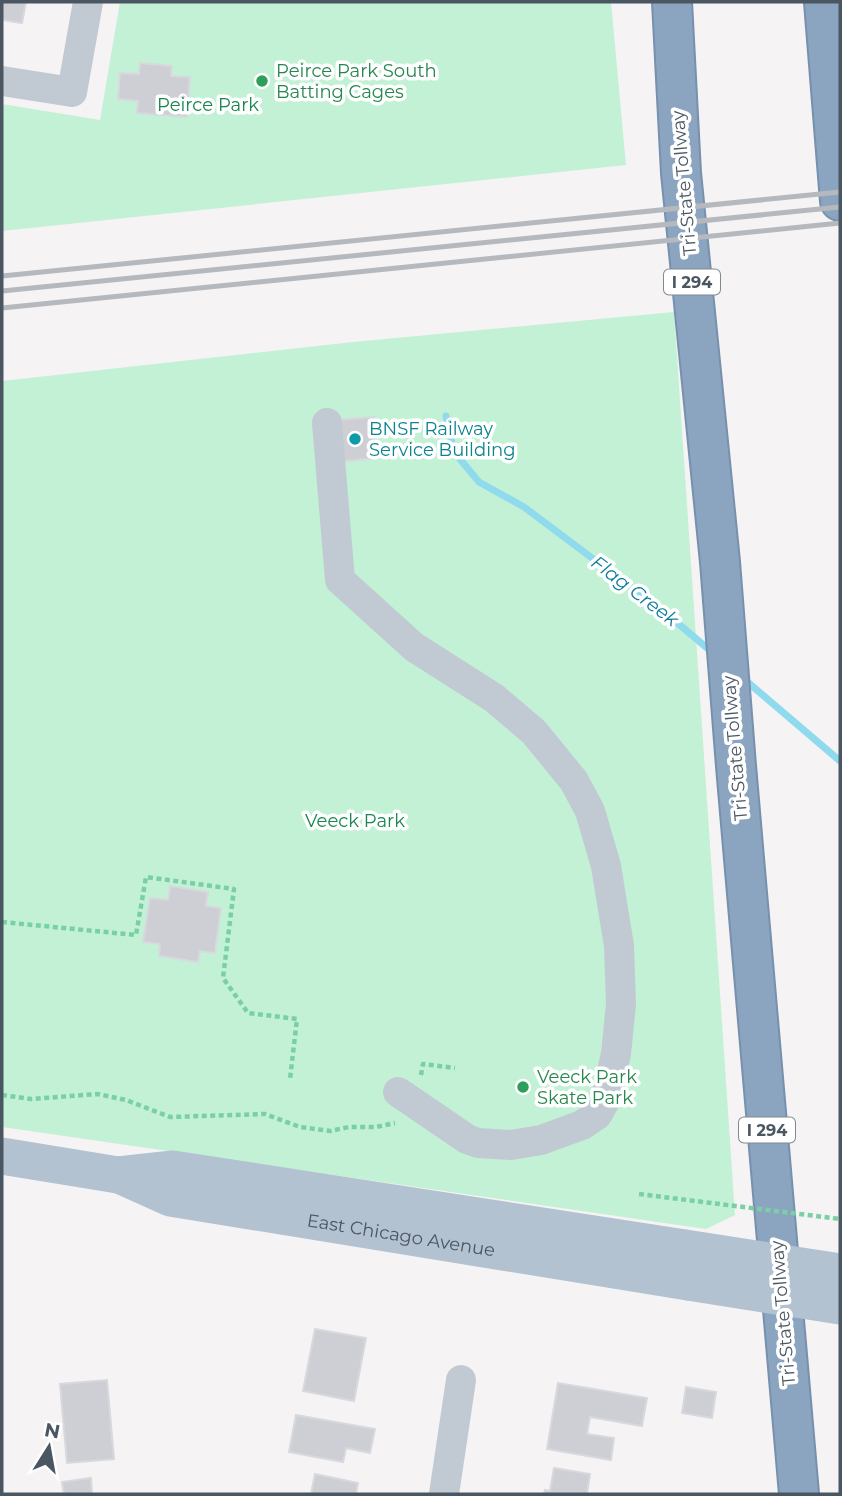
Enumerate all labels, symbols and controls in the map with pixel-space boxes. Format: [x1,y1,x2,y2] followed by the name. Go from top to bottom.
[276,60,437,103] place label: Peirce Park South Batting Cages
[254,73,270,89] marker: Peirce Park South Batting Cages
[157,94,259,116] park label: Peirce Park
[667,109,701,256] street label: Tri-State Tollway
[664,270,720,294] road number: I 294
[369,418,516,461] place label: BNSF Railway Service Building
[347,431,363,447] marker: BNSF Railway Service Building
[587,551,684,632] water label: Flag Creek
[718,674,752,821] street label: Tri-State Tollway
[305,810,405,832] park label: Veeck Park
[537,1066,637,1109] place label: Veeck Park Skate Park
[515,1079,531,1095] marker: Veeck Park Skate Park
[739,1118,795,1142] road number: I 294
[305,1209,497,1262] street label: East Chicago Avenue
[766,1239,800,1386] street label: Tri-State Tollway
[14,1412,84,1482] north arrow
[42,1418,62,1444] text: N

